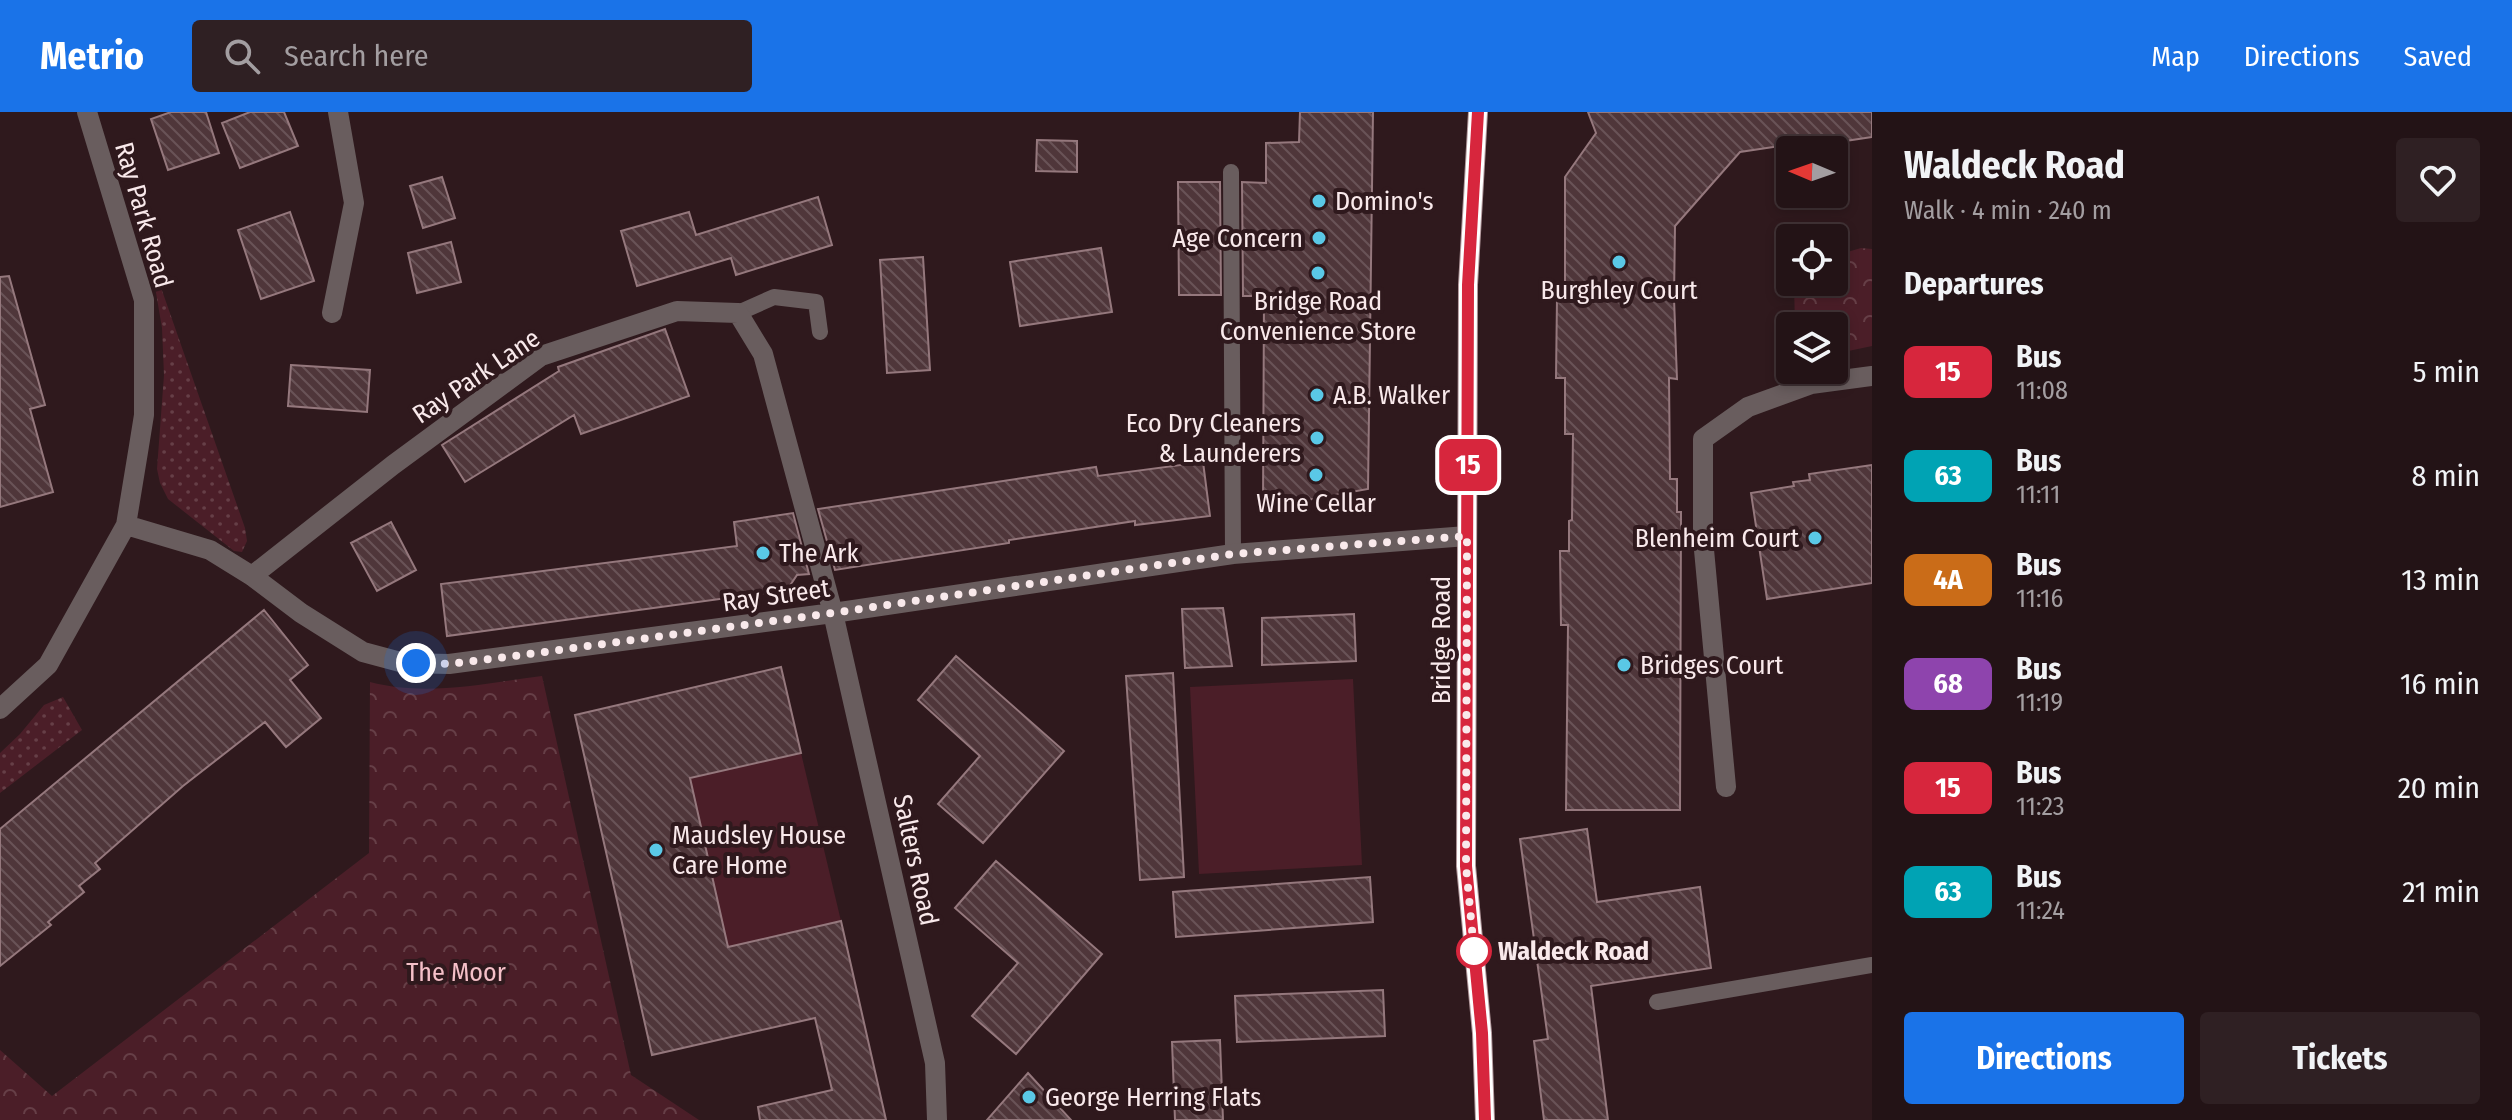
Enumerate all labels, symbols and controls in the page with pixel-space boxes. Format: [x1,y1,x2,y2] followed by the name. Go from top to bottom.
[192,20,752,92] search box
[40,33,144,79] text: Metrio
[220,34,264,78] icon: search
[284,38,429,74] text: Search here
[2151,40,2200,73] text: Map
[2244,40,2360,73] text: Directions
[2404,40,2472,73] text: Saved
[1776,136,1848,208] north arrow
[1776,136,1848,384] map controls
[2396,138,2480,222] button: heart
[108,139,179,292] street label: Ray Park Road
[1904,142,2125,188] text: Waldeck Road
[1335,186,1434,217] place label: Domino's
[1310,192,1328,210] marker: Domino's
[1904,195,2112,226] text: Walk · 4 min · 240 m
[1172,223,1303,254] place label: Age Concern
[1776,224,1848,296] button: locate
[1310,229,1328,247] marker: Age Concern
[1610,253,1628,271] marker: Burghley Court
[1309,264,1327,282] marker: Bridge Road Convenience Store
[1904,266,2044,302] text: Departures
[1540,275,1698,306] place label: Burghley Court
[1220,286,1416,347] place label: Bridge Road Convenience Store
[1776,312,1848,384] button: layers
[407,322,546,430] street label: Ray Park Lane
[2016,339,2061,375] text: Bus
[2413,354,2480,390] text: 5 min
[1935,355,1961,388] text: 15
[2016,375,2068,406] text: 11:08
[1333,380,1450,411] place label: A.B. Walker
[1308,386,1326,404] marker: A.B. Walker
[1126,408,1301,469] place label: Eco Dry Cleaners & Launderers
[1308,429,1326,447] marker: Eco Dry Cleaners & Launderers
[1432,439,1504,491] line badge: 15
[2016,443,2061,479] text: Bus
[1455,448,1481,481] text: 15
[2412,458,2480,494] text: 8 min
[1934,459,1962,492] text: 63
[1307,466,1325,484] marker: Wine Cellar
[2016,479,2060,510] text: 11:11
[1256,488,1376,519] place label: Wine Cellar
[1635,523,1799,554] place label: Blenheim Court
[1806,529,1824,547] marker: Blenheim Court
[779,538,859,569] place label: The Ark
[754,544,772,562] marker: The Ark
[2016,547,2061,583] text: Bus
[2401,562,2480,598] text: 13 min
[1933,563,1963,596] text: 4A
[720,573,832,618] street label: Ray Street
[1426,576,1457,704] street label: Bridge Road
[2016,583,2063,614] text: 11:16
[396,643,436,683] your location
[1640,650,1784,681] place label: Bridges Court
[2016,651,2061,687] text: Bus
[1615,656,1633,674] marker: Bridges Court
[2400,666,2480,702] text: 16 min
[1933,667,1963,700] text: 68
[2016,687,2063,718] text: 11:19
[2016,755,2061,791] text: Bus
[2398,770,2480,806] text: 20 min
[1935,771,1961,804] text: 15
[2016,791,2065,822] text: 11:23
[887,792,945,928] street label: Salters Road
[672,820,846,881] place label: Maudsley House Care Home
[647,841,665,859] marker: Maudsley House Care Home
[2016,859,2061,895] text: Bus
[2402,874,2480,910] text: 21 min
[1934,875,1962,908] text: 63
[2016,895,2065,926] text: 11:24
[1457,934,1491,968] marker: Waldeck Road
[1498,936,1649,967] place label: Waldeck Road
[406,957,506,988] park label: The Moor
[1904,1012,2184,1104] button: Directions
[2200,1012,2480,1104] button: Tickets
[1045,1082,1261,1113] place label: George Herring Flats
[1020,1088,1038,1106] marker: George Herring Flats

